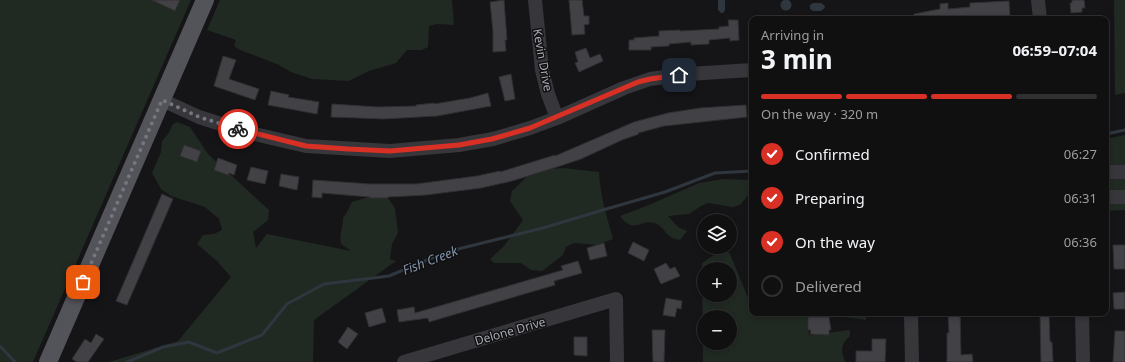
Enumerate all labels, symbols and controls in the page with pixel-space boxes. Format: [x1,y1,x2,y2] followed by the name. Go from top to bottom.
[761,26,824,44] text: Arriving in
[529,27,557,93] street label: Kevin Drive
[1012,40,1097,60] text: 06:59–07:04
[761,41,833,77] text: 3 min
[662,58,696,92] pin
[668,64,690,86] icon: home
[761,105,878,123] text: On the way · 320 m
[218,109,258,149] courier
[227,118,249,140] icon: bike
[761,143,783,165] icon: check
[795,144,870,164] text: Confirmed
[1064,145,1097,163] text: 06:27
[761,187,783,209] icon: check
[795,188,865,208] text: Preparing
[1064,189,1097,207] text: 06:31
[697,214,737,350] map controls
[697,214,737,254] button: layers
[761,231,783,253] icon: check
[795,232,875,252] text: On the way
[1064,233,1097,251] text: 06:36
[400,241,461,279] water label: Fish Creek
[697,262,737,302] button: +
[66,265,100,299] pin
[72,271,94,293] icon: bag
[795,276,862,296] text: Delivered
[697,310,737,350] button: −
[473,313,548,349] street label: Delone Drive

